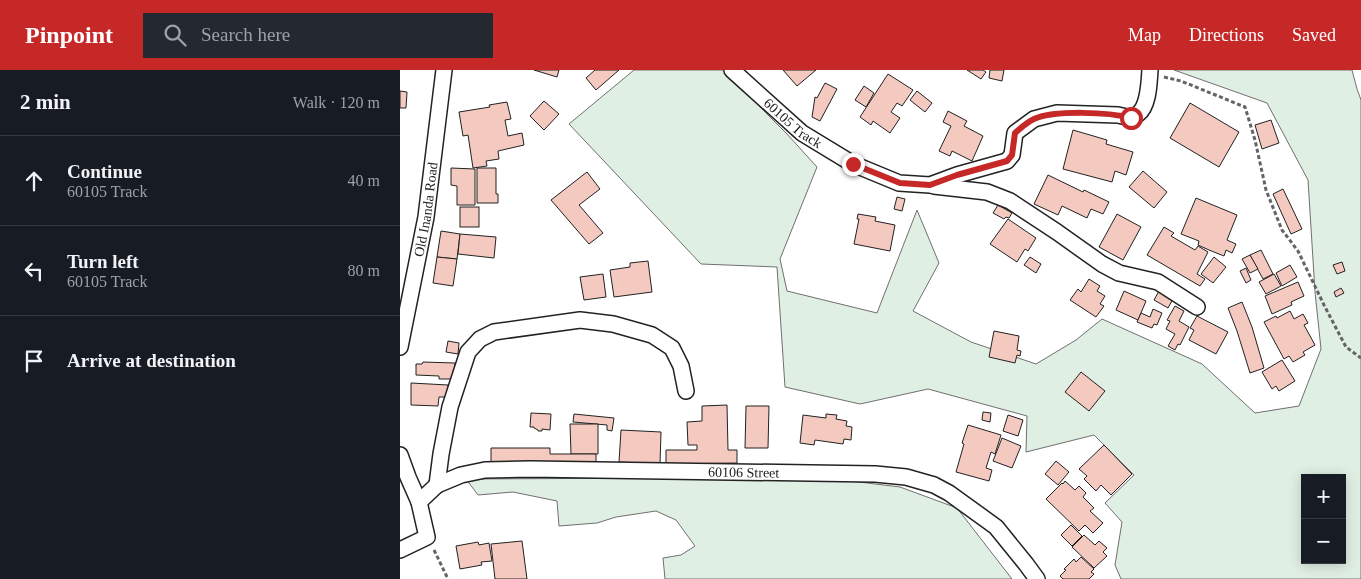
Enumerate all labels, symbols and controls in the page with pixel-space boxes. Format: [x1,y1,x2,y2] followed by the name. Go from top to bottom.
[143,13,493,58] search box
[161,21,189,49] icon: search
[25,22,113,48] text: Pinpoint
[201,24,290,45] text: Search here
[1128,25,1161,45] text: Map
[1189,25,1264,45] text: Directions
[1292,25,1336,45] text: Saved
[20,90,71,114] text: 2 min
[293,94,380,111] text: Walk · 120 m
[761,95,824,151] street label: 60105 Track
[1120,107,1143,130] route start
[842,153,865,176] route end
[67,161,142,182] text: Continue
[411,161,441,258] street label: Old Inanda Road
[20,167,48,195] icon: ahead
[348,172,380,189] text: 40 m
[67,183,147,200] text: 60105 Track
[67,251,139,272] text: Turn left
[20,257,48,285] icon: left
[348,262,380,279] text: 80 m
[67,273,147,290] text: 60105 Track
[20,347,48,375] icon: arrive
[67,350,236,371] text: Arrive at destination
[708,465,779,481] street label: 60106 Street
[1301,474,1346,564] map controls
[1301,474,1346,519] button: +
[1301,519,1346,564] button: −

